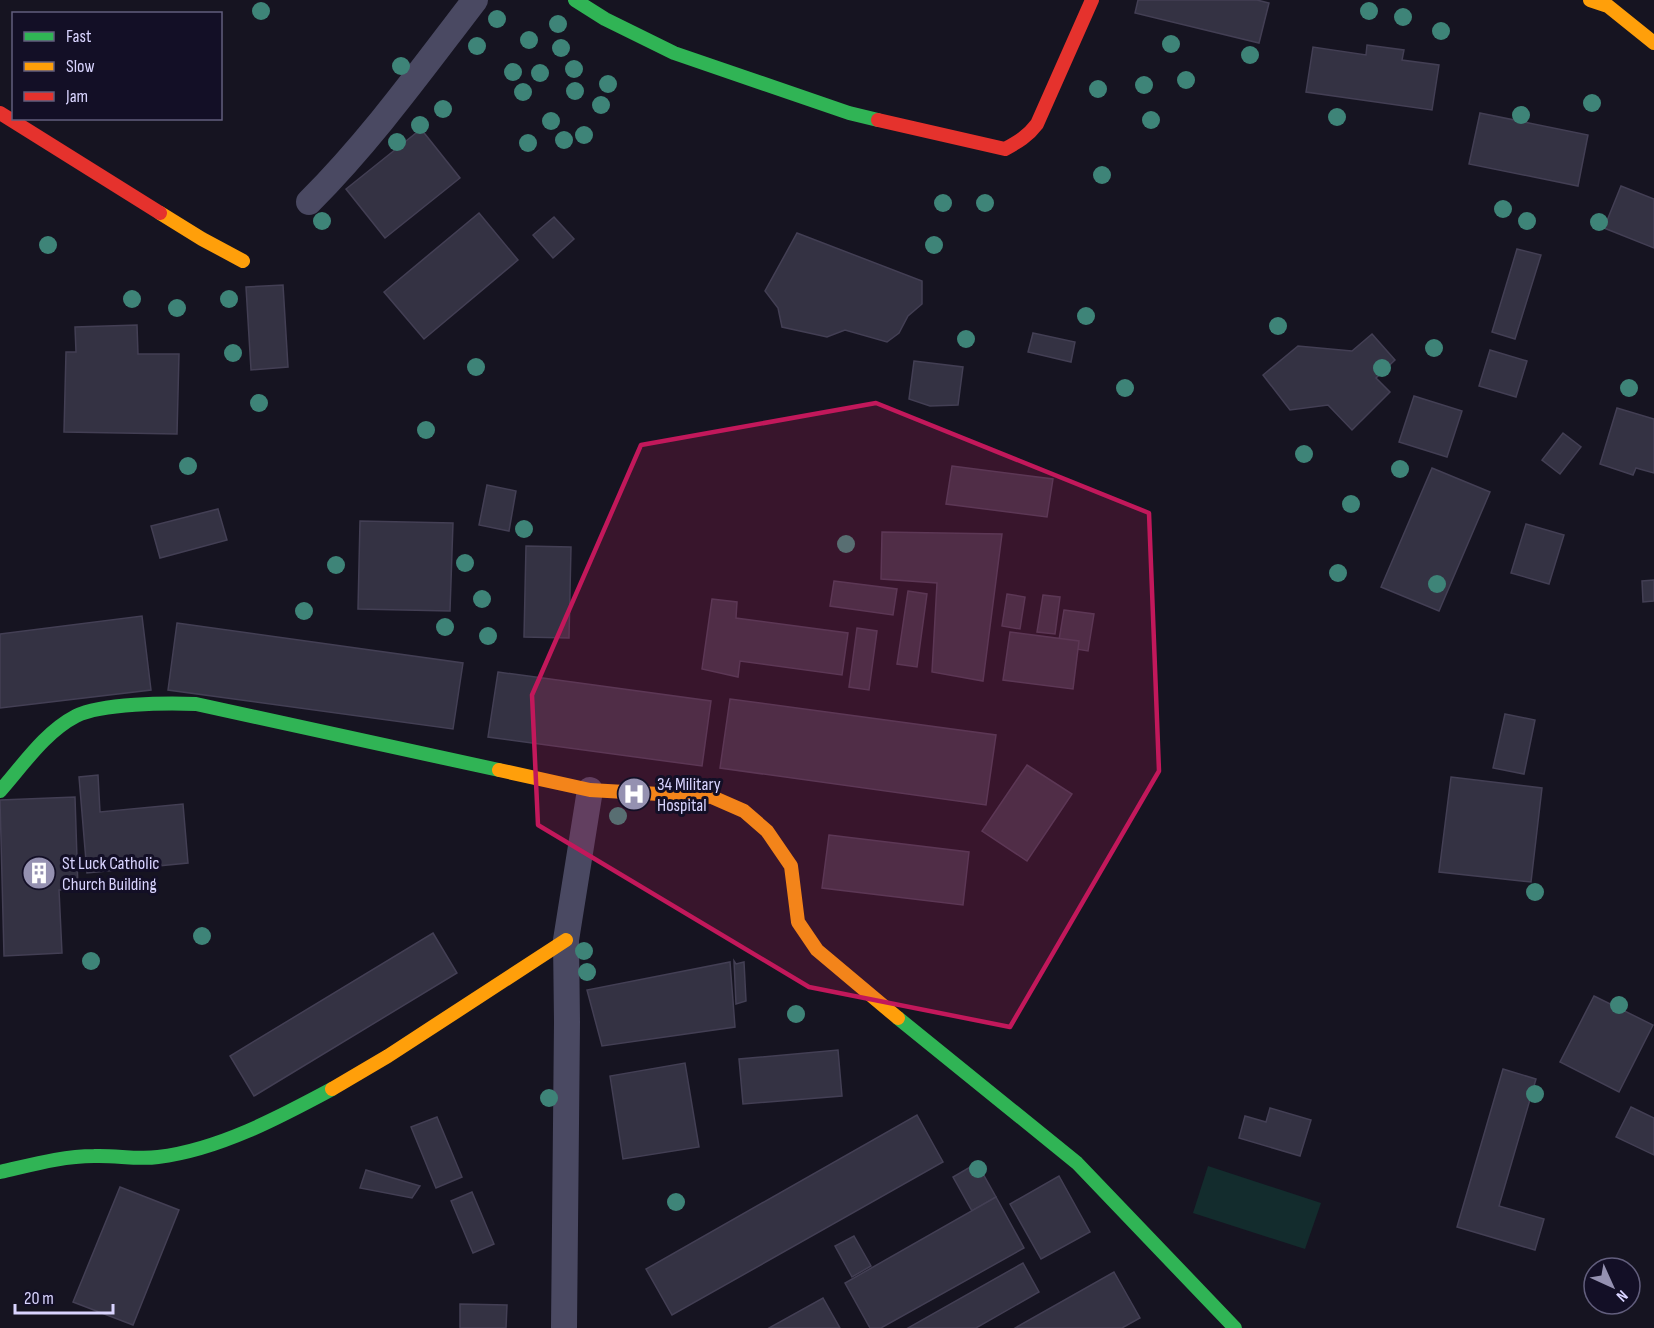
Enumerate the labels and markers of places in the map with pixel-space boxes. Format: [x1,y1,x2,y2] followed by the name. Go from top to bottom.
[657,774,721,816] place label: 34 Military Hospital
[616,776,652,812] hospital icon: 34 Military Hospital
[62,853,159,895] place label: St Luck Catholic Church Building
[21,855,57,891] building icon: St Luck Catholic Church Building

